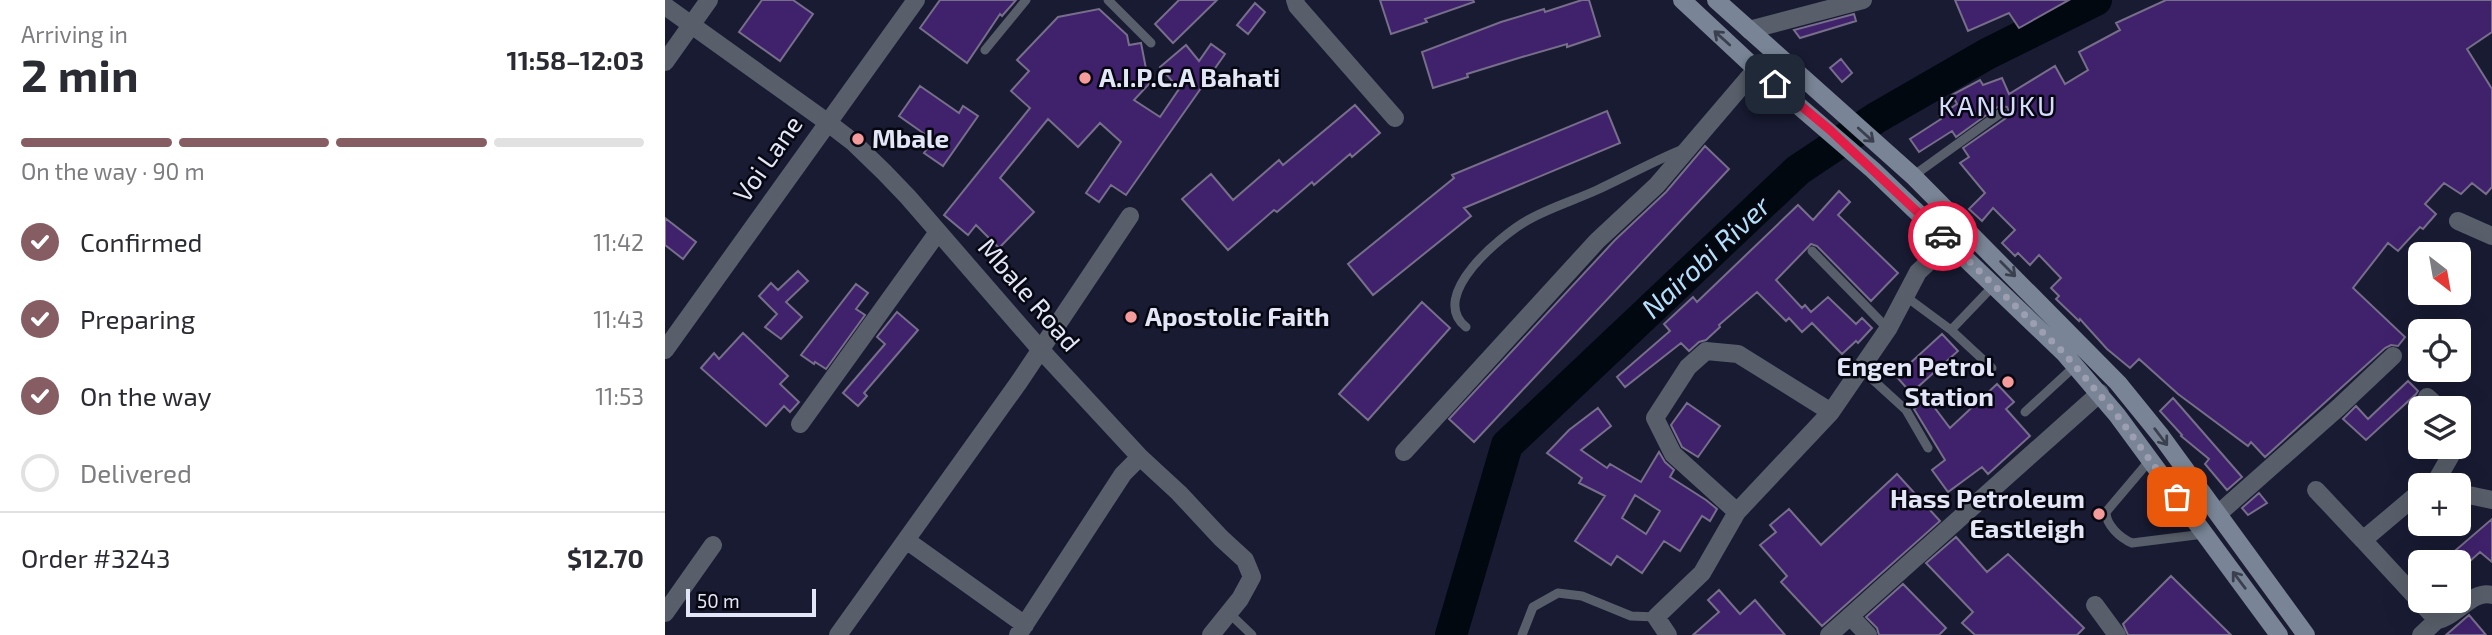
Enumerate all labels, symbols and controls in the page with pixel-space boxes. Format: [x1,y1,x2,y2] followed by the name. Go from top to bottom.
[21,20,128,48] text: Arriving in
[1713,30,1731,46] one-way arrow
[506,44,644,75] text: 11:58–12:03
[21,46,139,101] text: 2 min
[1745,54,1805,114] pin
[1099,61,1280,92] place label: A.I.P.C.A Bahati
[1756,65,1794,103] icon: home
[1077,70,1093,86] marker: A.I.P.C.A Bahati
[1938,88,2058,122] district label: KANUKU
[726,109,808,207] street label: Voi Lane
[872,122,949,153] place label: Mbale
[1857,127,1875,143] one-way arrow
[850,131,866,147] marker: Mbale
[21,157,205,185] text: On the way · 90 m
[1634,187,1777,325] water label: Nairobi River
[1908,201,1978,271] courier
[1924,217,1962,255] icon: car
[21,223,59,261] icon: check
[80,226,203,257] text: Confirmed
[593,228,644,256] text: 11:42
[973,231,1088,357] street label: Mbale Road
[2408,242,2471,304] north arrow
[2408,242,2471,613] map controls
[1999,261,2016,278] one-way arrow
[21,300,59,338] icon: check
[1145,300,1330,331] place label: Apostolic Faith
[80,303,195,334] text: Preparing
[593,305,644,333] text: 11:43
[1123,309,1139,325] marker: Apostolic Faith
[2408,319,2471,382] button: locate
[1836,350,1994,411] place label: Engen Petrol Station
[2000,374,2016,390] marker: Engen Petrol Station
[21,377,59,415] icon: check
[80,380,211,411] text: On the way
[595,382,644,410] text: 11:53
[2408,396,2471,459] button: layers
[2154,427,2169,445] one-way arrow
[80,457,192,488] text: Delivered
[2147,467,2207,527] pin
[2408,473,2471,536] button: +
[2158,478,2196,516] icon: bag
[1890,482,2085,543] place label: Hass Petroleum Eastleigh
[2091,506,2107,522] marker: Hass Petroleum Eastleigh
[21,542,170,573] text: Order #3243
[567,542,644,573] text: $12.70
[2408,550,2471,613] button: −
[2232,570,2247,589] one-way arrow
[686,586,815,618] scale bar
[697,589,740,612] text: 50 m

